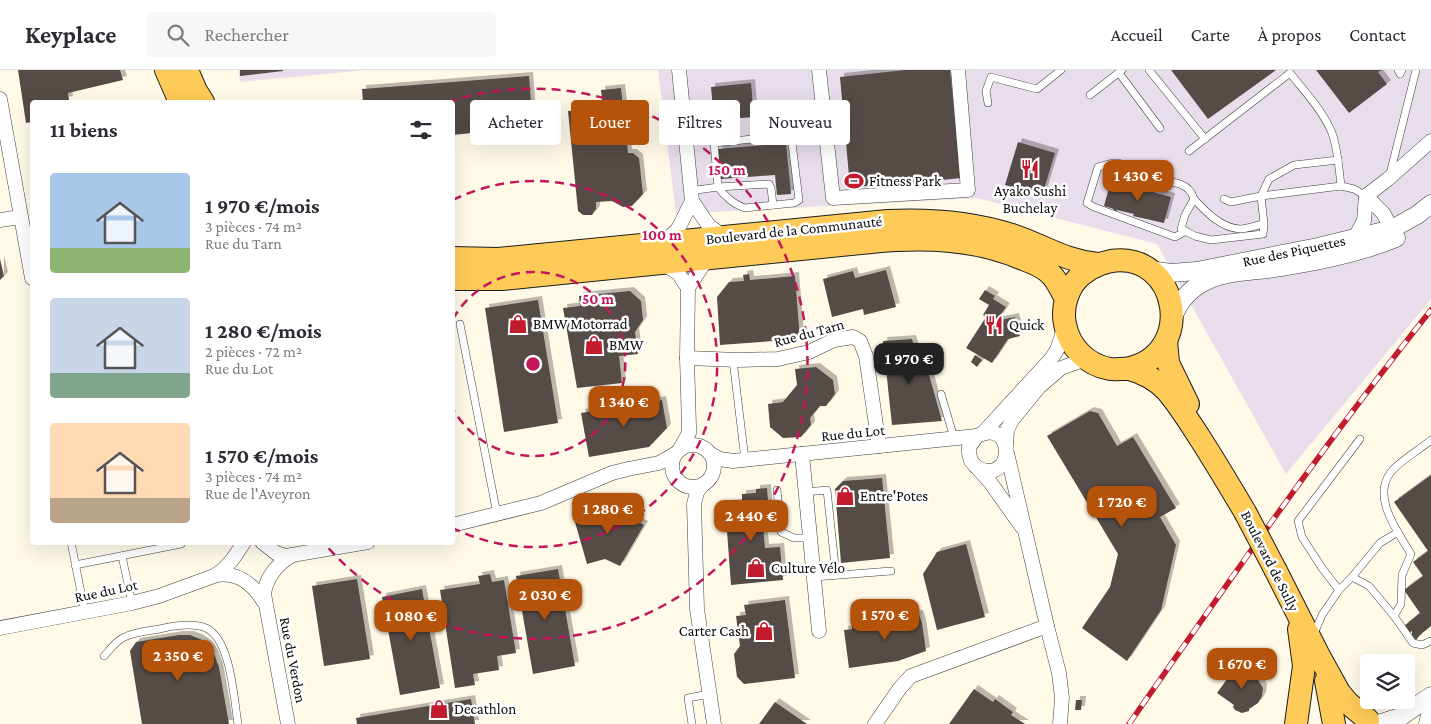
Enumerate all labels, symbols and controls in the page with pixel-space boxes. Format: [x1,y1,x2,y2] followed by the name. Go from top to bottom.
[146,12,496,57] search box
[25,21,116,48] text: Keyplace
[164,21,192,49] icon: search
[204,24,289,45] text: Rechercher
[1111,25,1163,45] text: Accueil
[1191,25,1230,45] text: Carte
[1258,25,1321,45] text: À propos
[1349,25,1406,45] text: Contact
[470,100,561,145] chip: Acheter
[571,100,649,145] chip: Louer
[659,100,740,145] chip: Filtres
[750,100,850,145] chip: Nouveau
[407,116,435,144] icon: filters
[50,118,118,142] text: 11 biens
[1019,158,1041,180] restaurant icon: Ayako Sushi Buchelay
[1092,160,1184,202] pin: 1 430 €
[708,162,746,178] text: 150 m
[1114,167,1162,184] text: 1 430 €
[843,170,865,192] sports icon: Fitness Park
[869,173,942,189] place label: Fitness Park
[994,183,1066,217] place label: Ayako Sushi Buchelay
[90,193,150,253] icon: home
[205,194,320,218] text: 1 970 €/mois
[705,213,883,247] street label: Boulevard de la Communauté
[205,218,302,235] text: 3 pièces · 74 m²
[642,227,682,243] text: 100 m
[1241,232,1347,271] street label: Rue des Piquettes
[205,235,282,252] text: Rue du Tarn
[582,291,614,307] text: 50 m
[507,313,529,335] shop icon: BMW Motorrad
[983,314,1005,336] restaurant icon: Quick
[533,316,628,332] place label: BMW Motorrad
[772,316,846,350] street label: Rue du Tarn
[1009,317,1045,333] place label: Quick
[90,318,150,378] icon: home
[205,319,322,343] text: 1 280 €/mois
[583,334,605,356] shop icon: BMW
[609,337,644,353] place label: BMW
[863,342,955,385] pin: 1 970 €
[205,343,302,360] text: 2 pièces · 72 m²
[885,350,933,367] text: 1 970 €
[524,355,542,373] centre of rings
[205,360,273,377] text: Rue du Lot
[578,386,670,428] pin: 1 340 €
[600,393,648,410] text: 1 340 €
[820,422,887,444] street label: Rue du Lot
[90,443,150,503] icon: home
[205,444,318,468] text: 1 570 €/mois
[205,468,302,485] text: 3 pièces · 74 m²
[205,485,311,502] text: Rue de l'Aveyron
[834,485,856,507] shop icon: Entre'Potes
[1076,486,1168,528] pin: 1 720 €
[860,488,928,504] place label: Entre'Potes
[562,492,654,535] pin: 1 280 €
[1098,493,1146,510] text: 1 720 €
[583,500,633,517] text: 1 280 €
[705,500,797,542] pin: 2 440 €
[725,507,777,524] text: 2 440 €
[1237,508,1302,614] street label: Boulevard de Sully
[745,557,767,579] shop icon: Culture Vélo
[771,560,845,576] place label: Culture Vélo
[73,576,140,605] street label: Rue du Lot
[499,578,591,621] pin: 2 030 €
[519,586,571,603] text: 2 030 €
[839,598,931,641] pin: 1 570 €
[365,600,457,642] pin: 1 080 €
[861,606,909,623] text: 1 570 €
[385,607,437,624] text: 1 080 €
[277,616,309,704] street label: Rue du Verdon
[753,620,775,642] shop icon: Carter Cash
[679,623,749,639] place label: Carter Cash
[132,640,224,682] pin: 2 350 €
[153,647,203,664] text: 2 350 €
[1196,648,1288,690] pin: 1 670 €
[1360,654,1415,709] map controls
[1360,654,1415,709] button: layers
[1218,655,1266,672] text: 1 670 €
[428,698,450,720] shop icon: Decathlon
[454,701,516,717] place label: Decathlon

